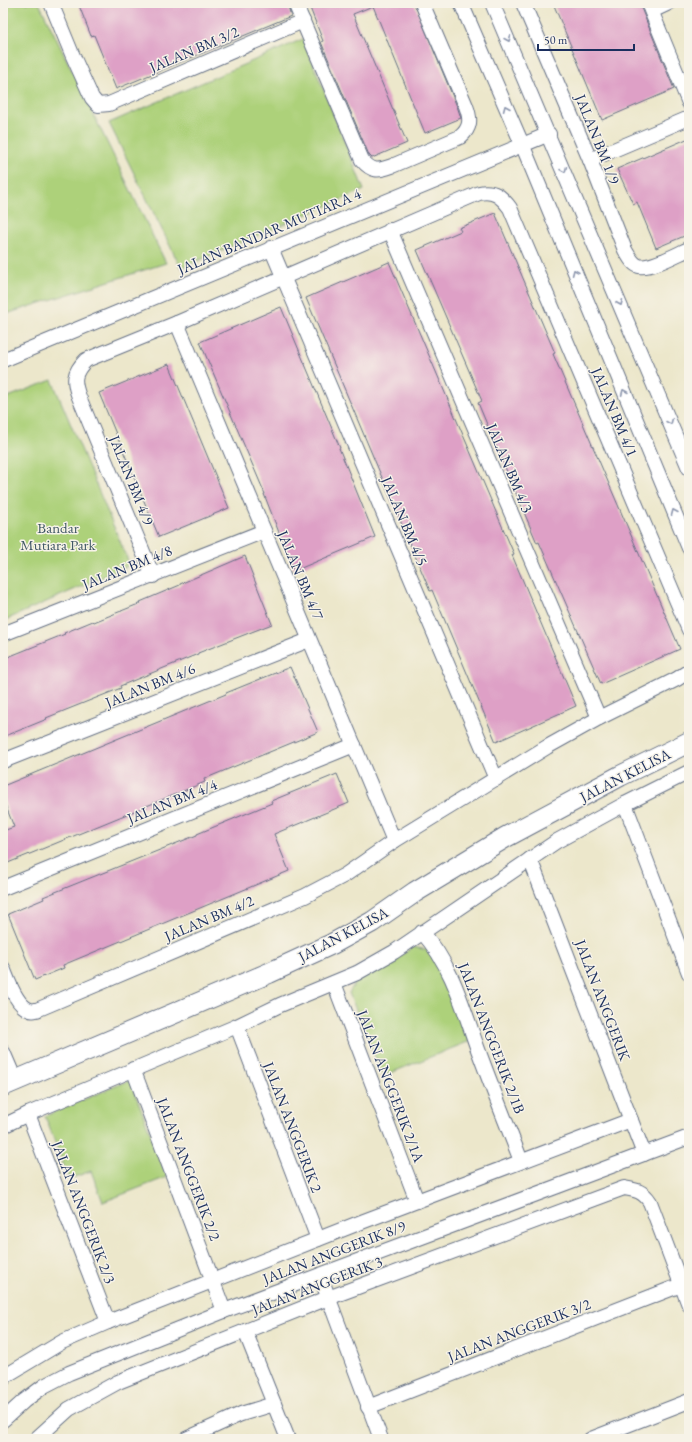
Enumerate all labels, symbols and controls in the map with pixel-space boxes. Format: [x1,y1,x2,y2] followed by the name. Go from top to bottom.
[145,21,242,77] street label: JALAN BM 3/2
[538,26,634,52] scale bar
[544,32,568,48] text: 50 m
[503,35,511,42] one-way arrow
[571,89,625,187] street label: JALAN BM 1/9
[503,105,511,112] one-way arrow
[559,165,567,173] one-way arrow
[173,183,364,279] street label: JALAN BANDAR MUTIARA 4
[571,268,579,275] one-way arrow
[615,299,623,306] one-way arrow
[587,363,642,460] street label: JALAN BM 4/1
[621,388,629,395] one-way arrow
[665,418,673,426] one-way arrow
[482,419,537,516] street label: JALAN BM 4/3
[105,430,159,528] street label: JALAN BM 4/9
[377,472,432,569] street label: JALAN BM 4/5
[671,508,679,516] one-way arrow
[20,518,97,554] park label: Bandar Mutiara Park
[273,526,329,623] street label: JALAN BM 4/7
[77,540,175,594] street label: JALAN BM 4/8
[100,658,198,712] street label: JALAN BM 4/6
[575,744,674,807] street label: JALAN KELISA
[122,774,220,828] street label: JALAN BM 4/4
[160,890,257,946] street label: JALAN BM 4/2
[293,902,392,967] street label: JALAN KELISA
[570,935,635,1064] street label: JALAN ANGGERIK
[454,958,530,1116] street label: JALAN ANGGERIK 2/1B
[352,1005,429,1166] street label: JALAN ANGGERIK 2/1A
[259,1057,327,1196] street label: JALAN ANGGERIK 2
[152,1093,225,1244] street label: JALAN ANGGERIK 2/2
[47,1136,120,1286] street label: JALAN ANGGERIK 2/3
[258,1216,408,1289] street label: JALAN ANGGERIK 8/9
[247,1251,385,1319] street label: JALAN ANGGERIK 3
[443,1294,594,1367] street label: JALAN ANGGERIK 3/2

